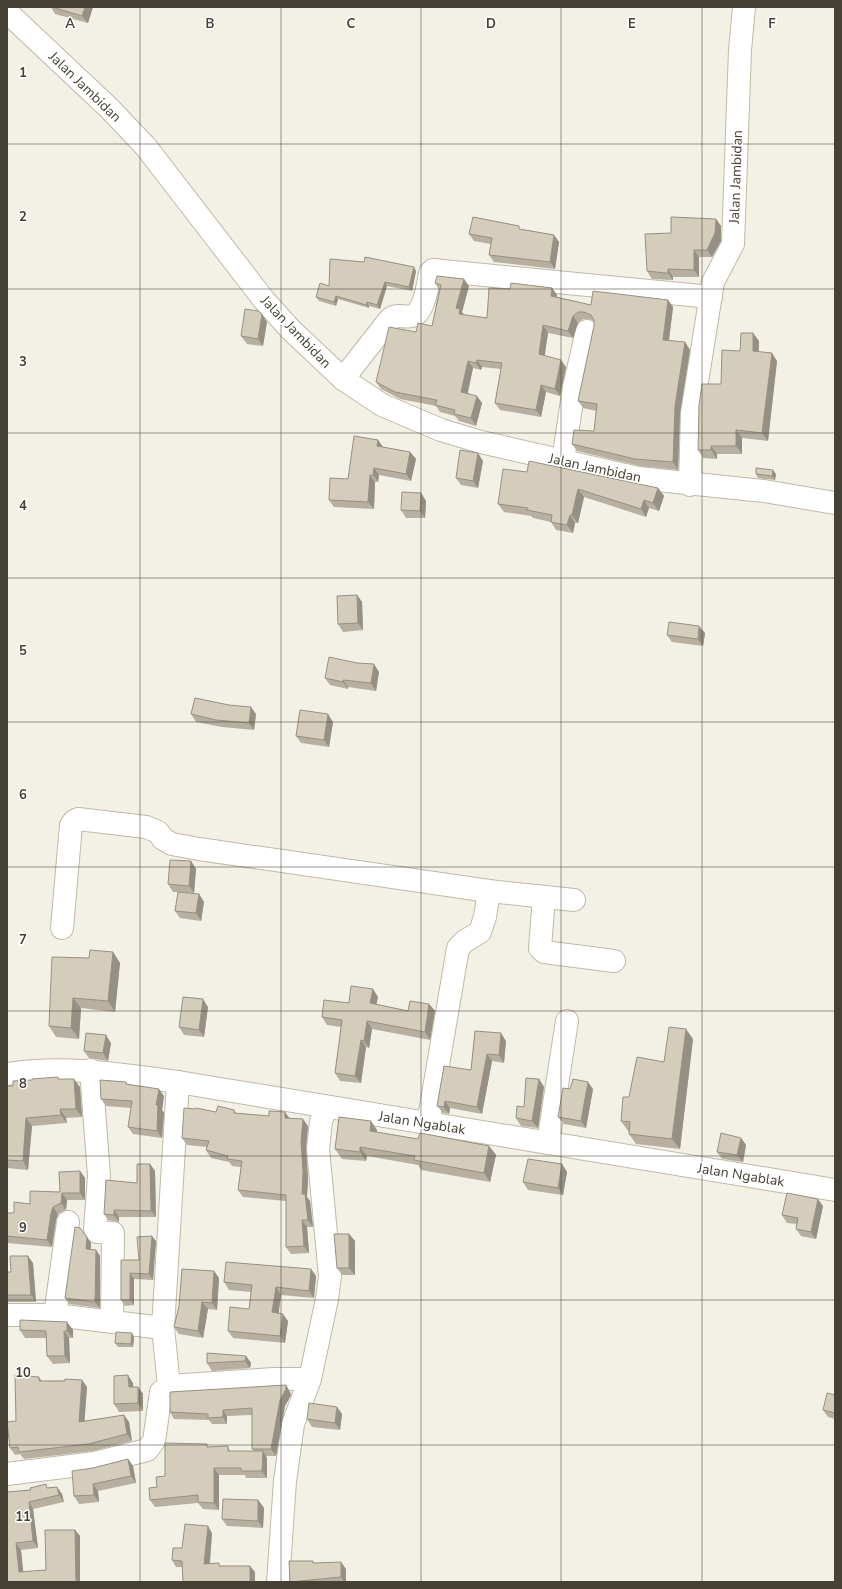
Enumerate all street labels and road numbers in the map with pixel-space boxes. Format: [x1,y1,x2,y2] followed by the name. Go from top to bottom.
[44,47,125,126] street label: Jalan Jambidan
[725,130,747,225] street label: Jalan Jambidan
[256,291,335,372] street label: Jalan Jambidan
[546,449,643,487] street label: Jalan Jambidan
[376,1107,468,1139] street label: Jalan Ngablak
[695,1159,787,1191] street label: Jalan Ngablak

